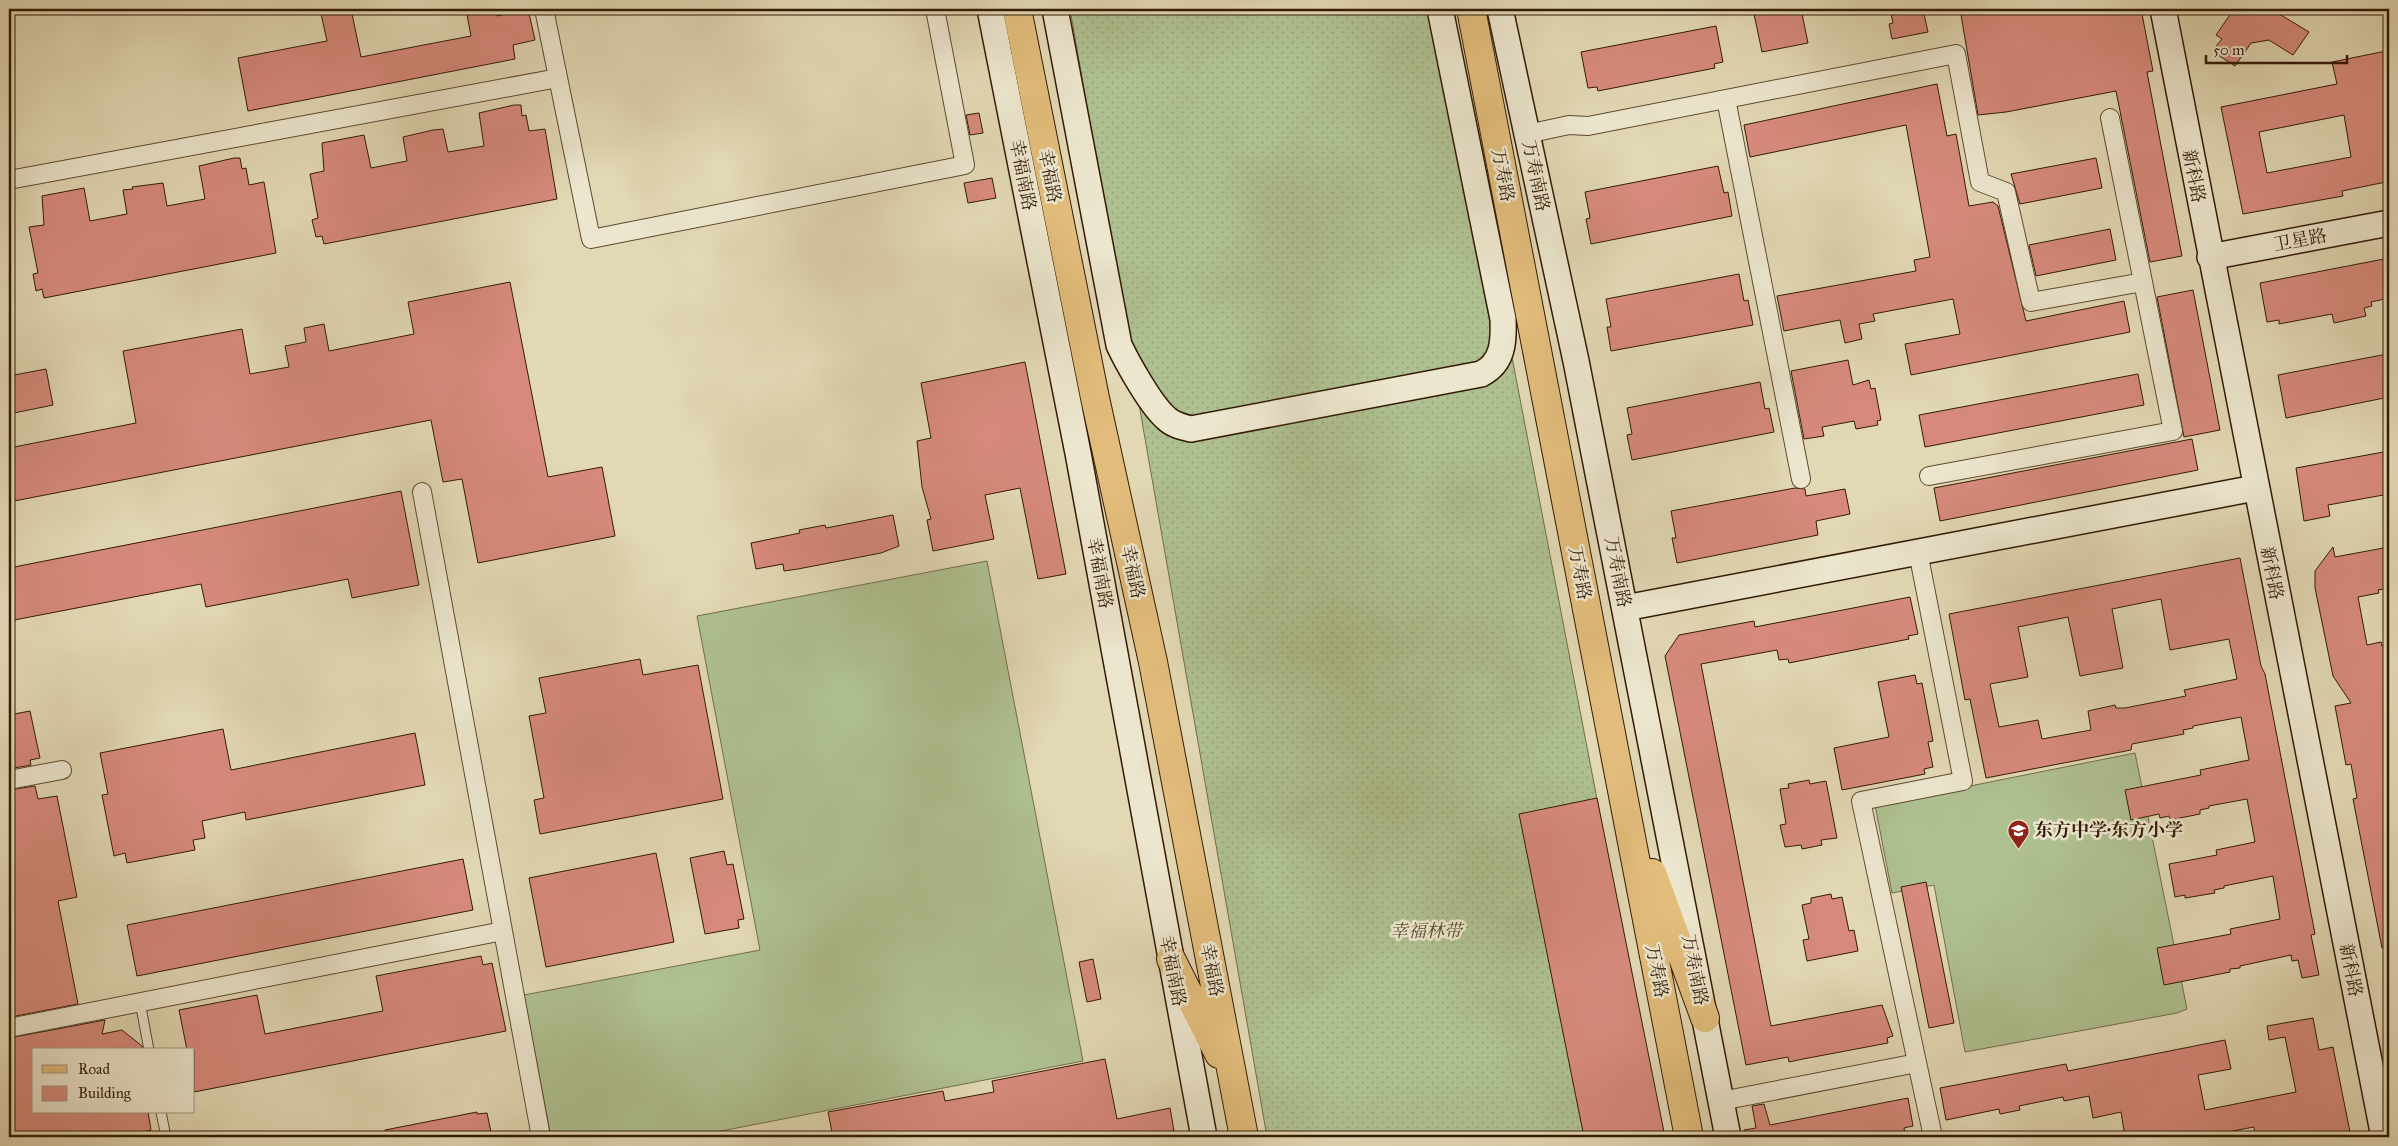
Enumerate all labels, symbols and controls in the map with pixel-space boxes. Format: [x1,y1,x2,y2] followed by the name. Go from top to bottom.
[2206,32,2347,64] scale bar
[2213,41,2245,59] text: 50 m
[1005,138,1041,212] street label: 幸福南路
[1518,138,1554,214] street label: 万寿南路
[1487,146,1519,204] street label: 万寿路
[1034,147,1066,205] street label: 幸福路
[2178,147,2210,205] street label: 新科路
[2271,224,2329,256] street label: 卫星路
[1600,535,1636,609] street label: 万寿南路
[1083,536,1117,610] street label: 幸福南路
[1117,543,1149,601] street label: 幸福路
[1564,544,1596,602] street label: 万寿路
[2256,544,2288,602] street label: 新科路
[2007,818,2031,849] school or university icon: 东方中学·东方小学
[2035,819,2183,841] place label: 东方中学·东方小学
[1390,920,1465,942] park label: 幸福林带
[1677,933,1713,1007] street label: 万寿南路
[1155,934,1191,1008] street label: 幸福南路
[1196,941,1228,999] street label: 幸福路
[2335,941,2367,999] street label: 新科路
[1641,942,1673,1000] street label: 万寿路
[32,1048,195,1114] legend
[78,1060,110,1078] text: Road
[78,1084,132,1102] text: Building

